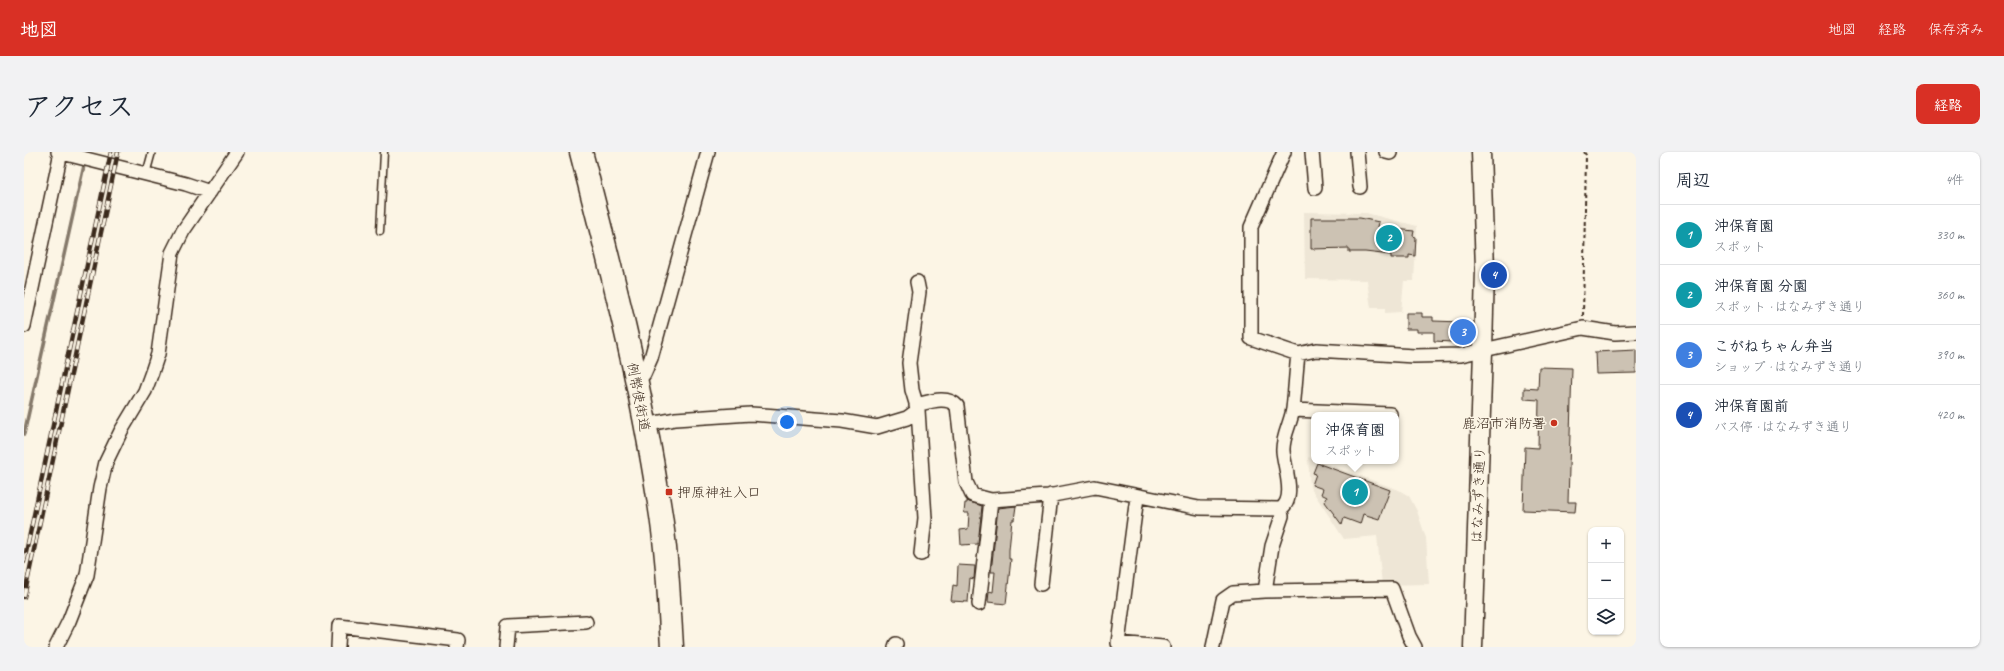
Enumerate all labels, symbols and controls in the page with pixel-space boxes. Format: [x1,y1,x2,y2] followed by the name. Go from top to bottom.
[20,18,58,42] text: 地図
[1828,21,1856,38] text: 地図
[1878,21,1906,38] text: 経路
[1928,21,1984,38] text: 保存済み
[1916,84,1980,124] button: 経路
[24,89,134,124] text: アクセス
[1676,170,1710,191] text: 周辺
[1945,172,1964,188] text: 4件
[1714,217,1774,236] text: 沖保育園
[1376,223,1402,253] pin: 2
[1686,227,1692,243] text: 1
[1936,227,1964,243] text: 330 m
[1714,239,1766,255] text: スポット
[1481,260,1507,290] pin: 4
[1714,277,1808,296] text: 沖保育園 分園
[1686,287,1692,303] text: 2
[1936,287,1964,303] text: 360 m
[1714,299,1865,315] text: スポット · はなみずき通り
[1450,317,1476,347] pin: 3
[1714,337,1834,356] text: こがねちゃん弁当
[1686,347,1692,363] text: 3
[1936,347,1964,363] text: 390 m
[1714,359,1865,375] text: ショップ · はなみずき通り
[623,361,654,433] street label: 例幣使街道
[1714,397,1789,416] text: 沖保育園前
[1686,407,1692,423] text: 4
[1936,407,1964,423] text: 420 m
[777,412,797,432] your location
[1311,412,1399,464] popup
[1462,415,1546,432] place label: 鹿沼市消防署
[1549,418,1559,428] marker: 鹿沼市消防署
[1714,419,1852,435] text: バス停 · はなみずき通り
[1325,421,1385,440] text: 沖保育園
[1325,443,1377,459] text: スポット
[1468,446,1489,544] street label: はなみずき通り
[1342,477,1368,507] pin: 1
[677,484,761,501] place label: 押原神社入口
[664,487,674,497] marker: 押原神社入口
[1588,527,1624,635] map controls
[1588,527,1624,563] button: +
[1588,563,1624,599] button: −
[1588,599,1624,635] button: layers

